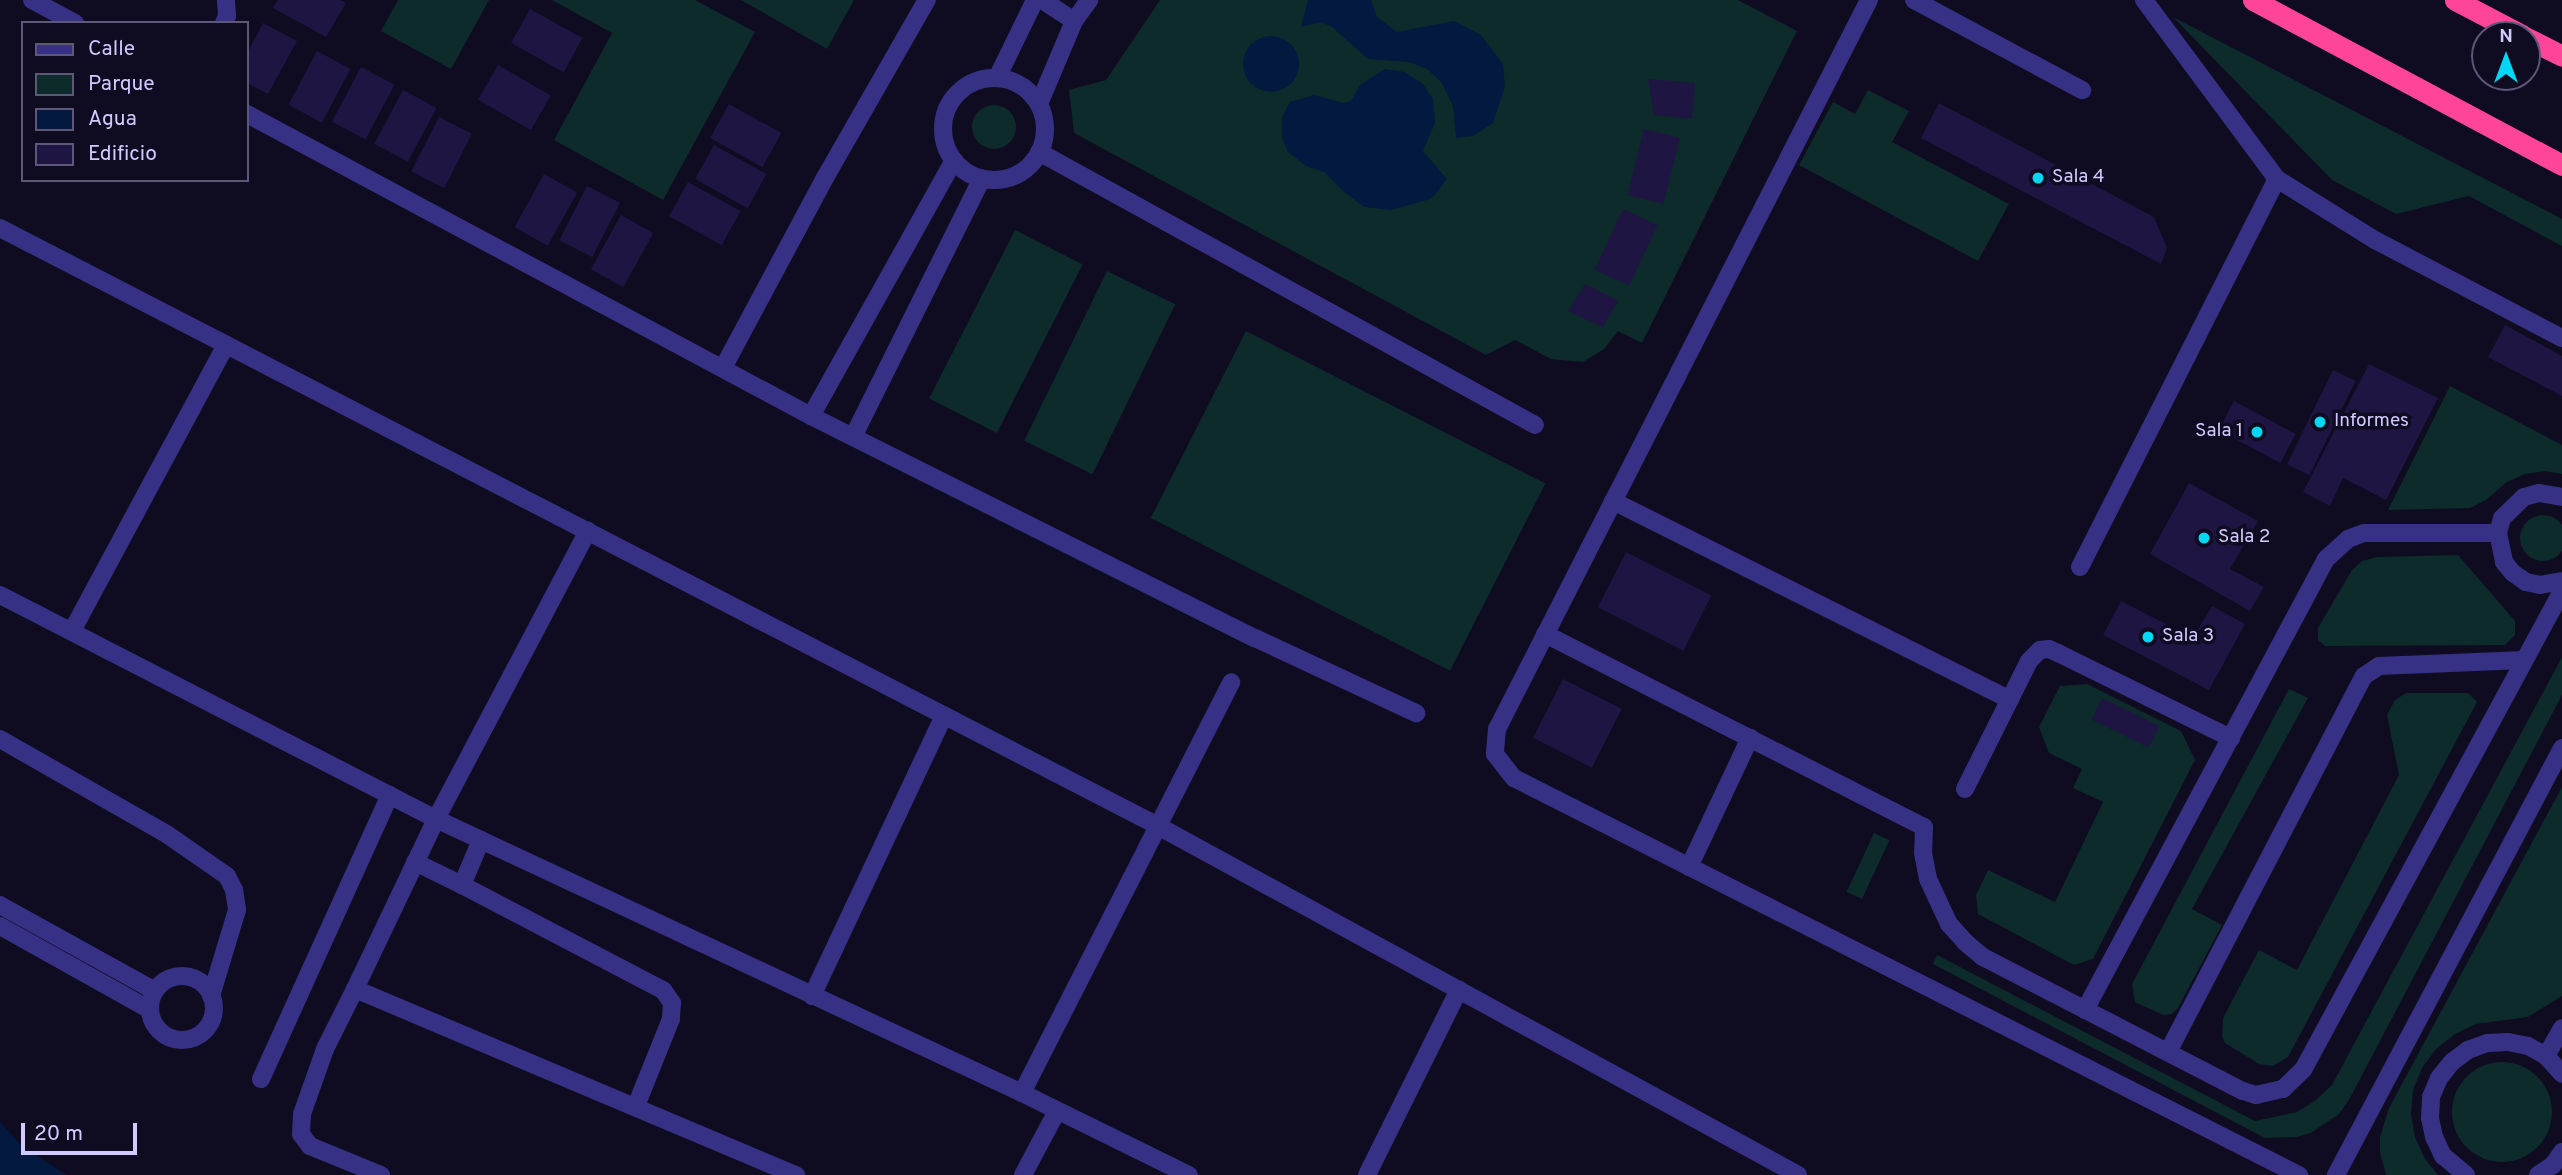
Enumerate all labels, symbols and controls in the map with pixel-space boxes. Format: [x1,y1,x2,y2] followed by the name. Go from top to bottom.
[21,21,248,182] legend
[2471,21,2541,91] north arrow
[2499,25,2513,49] text: N
[88,36,135,63] text: Calle
[88,71,155,98] text: Parque
[88,106,137,133] text: Agua
[88,141,157,168] text: Edificio
[2052,167,2105,189] place label: Sala 4
[2030,170,2046,186] marker: Sala 4
[2334,411,2409,433] place label: Informes
[2312,414,2328,430] marker: Informes
[2195,421,2243,443] place label: Sala 1
[2249,424,2265,440] marker: Sala 1
[2218,527,2270,549] place label: Sala 2
[2196,530,2212,546] marker: Sala 2
[2162,626,2214,648] place label: Sala 3
[2140,629,2156,645] marker: Sala 3
[24,1108,140,1152] scale bar
[34,1121,83,1148] text: 20 m

